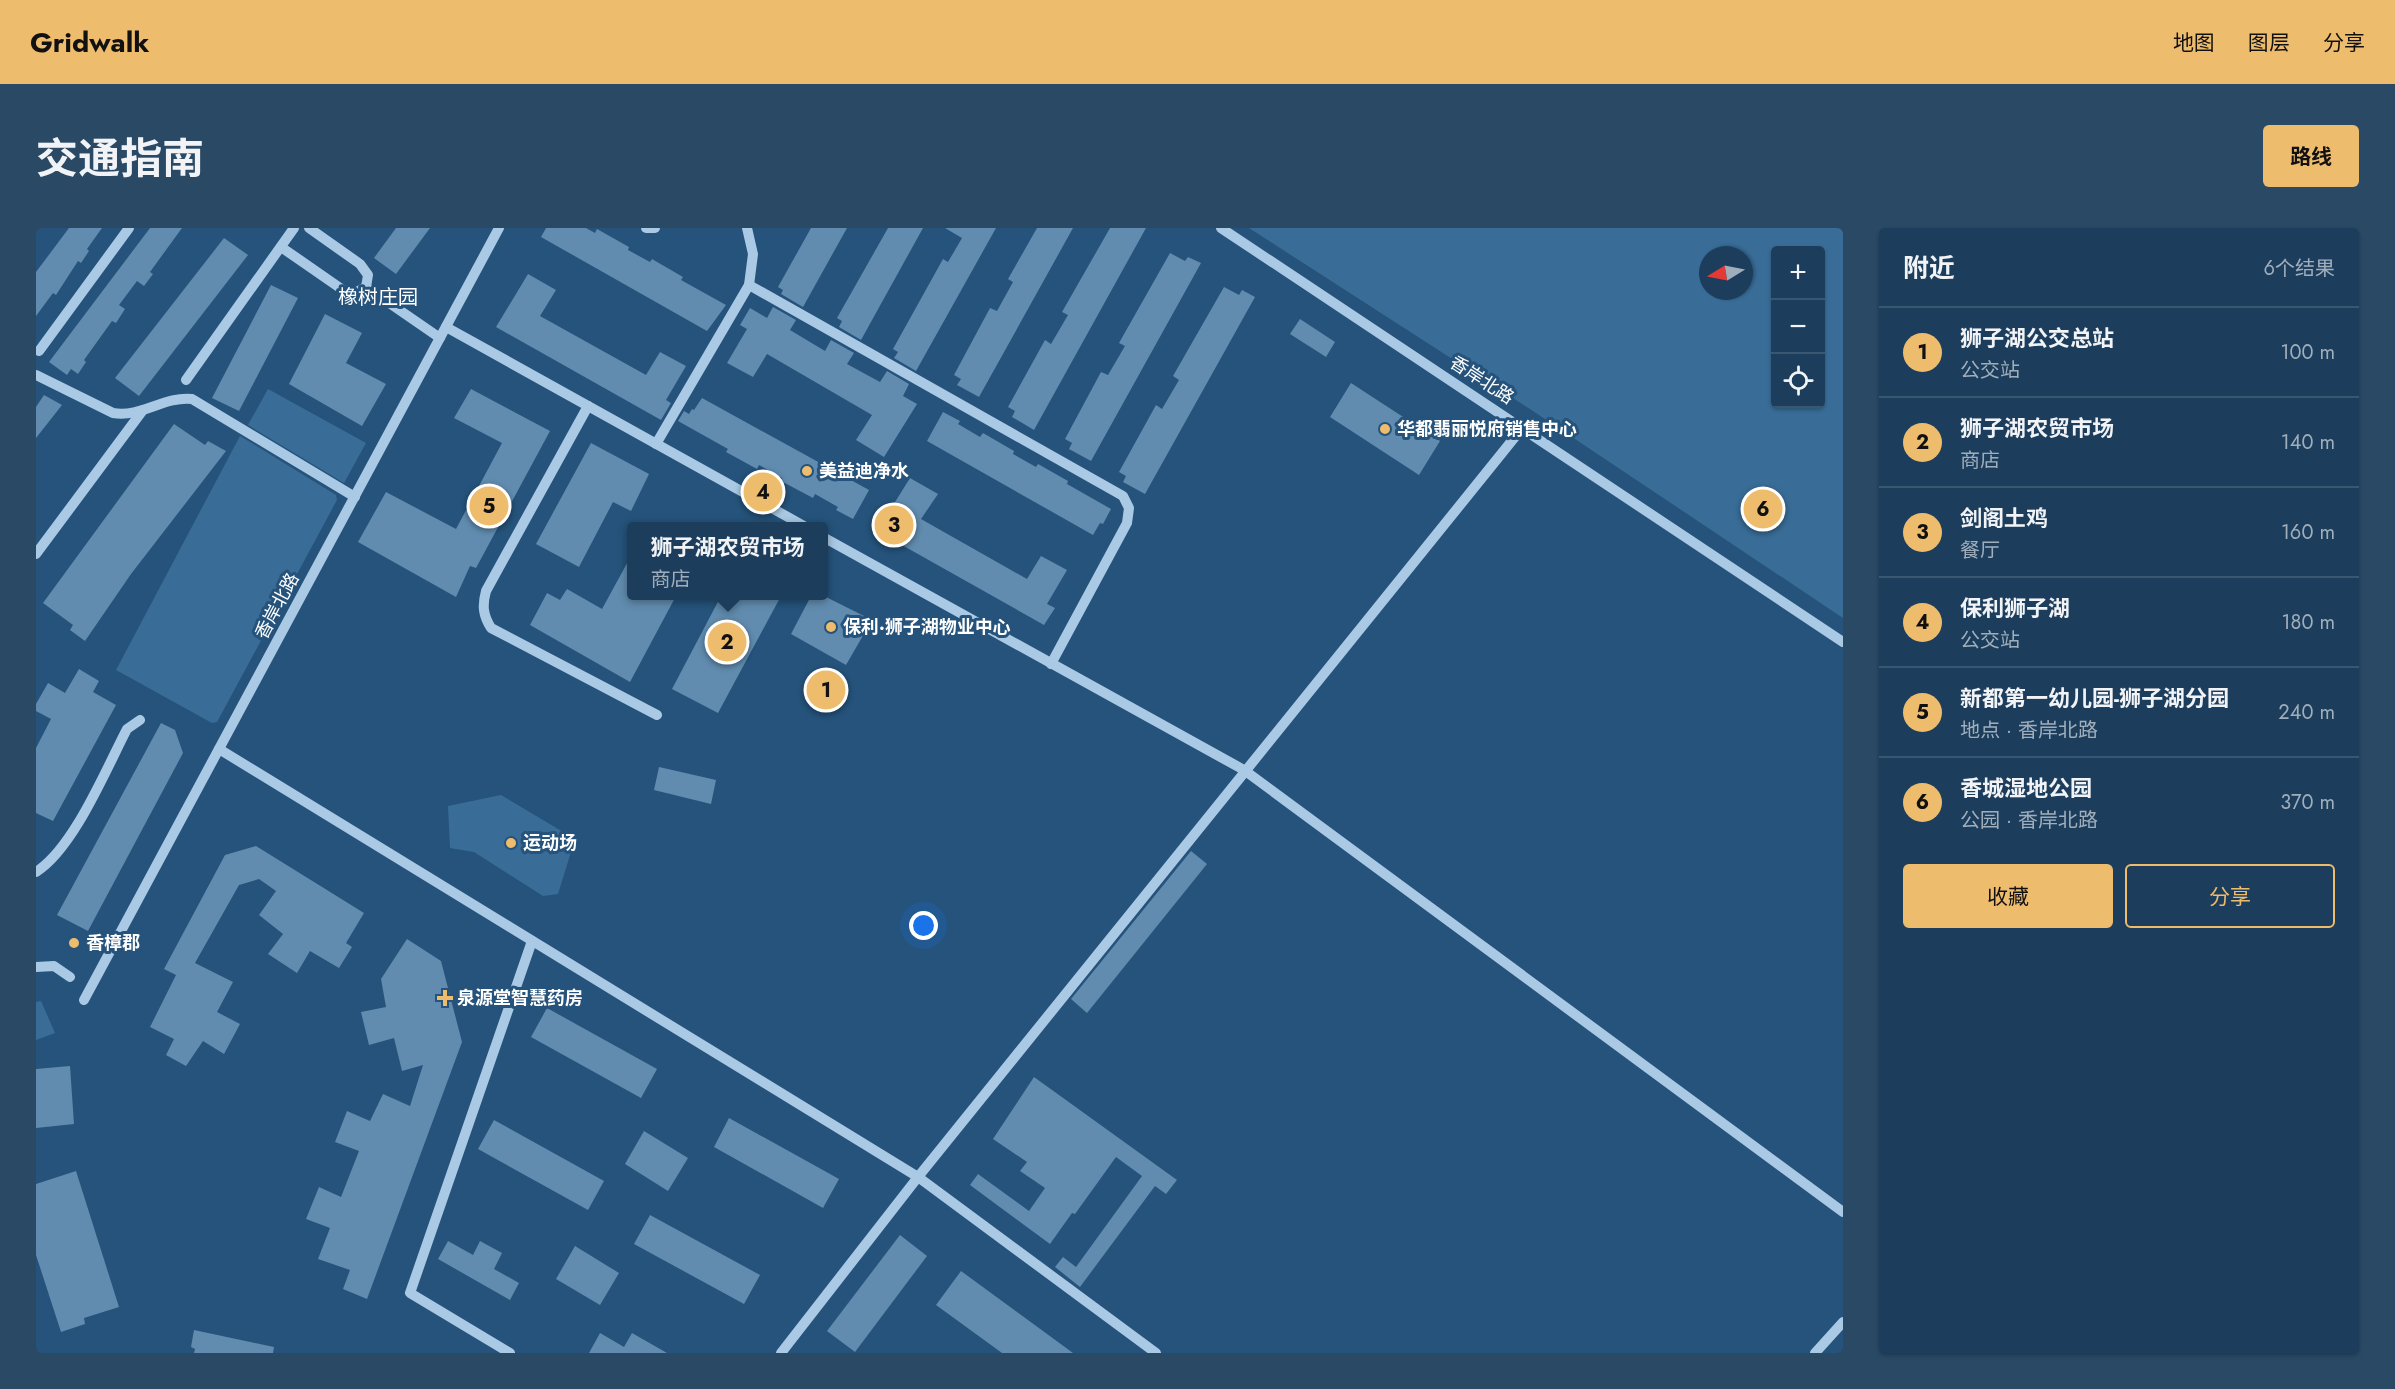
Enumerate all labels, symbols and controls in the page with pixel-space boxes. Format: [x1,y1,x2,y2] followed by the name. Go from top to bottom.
[30,22,149,63] text: Gridwalk
[2173,28,2215,58] text: 地图
[2248,28,2290,58] text: 图层
[2323,28,2365,58] text: 分享
[2263,125,2359,187] button: 路线
[36,128,204,189] text: 交通指南
[1699,246,1753,300] north arrow
[1771,246,1825,408] map controls
[1771,246,1825,300] button: +
[1903,249,1955,287] text: 附近
[2263,254,2335,283] text: 6个结果
[338,283,418,312] district label: 橡树庄园
[1771,300,1825,354] button: −
[1960,322,2114,354] text: 狮子湖公交总站
[1917,338,1928,367] text: 1
[2280,338,2335,367] text: 100 m
[1445,349,1519,411] street label: 香岸北路
[1771,354,1825,408] button: locate
[1960,356,2020,385] text: 公交站
[1960,412,2114,444] text: 狮子湖农贸市场
[1397,416,1577,442] place label: 华都翡丽悦府销售中心
[1378,422,1392,436] marker: 华都翡丽悦府销售中心
[1916,428,1929,457] text: 2
[2281,428,2335,457] text: 140 m
[1960,446,2000,475] text: 商店
[819,458,909,484] place label: 美益迪净水
[800,464,814,478] marker: 美益迪净水
[744,470,782,514] pin: 4
[470,484,508,528] pin: 5
[1744,486,1782,532] pin: 6
[874,502,914,548] pin: 3
[1960,502,2048,534] text: 剑阁土鸡
[1916,518,1929,547] text: 3
[2281,518,2335,547] text: 160 m
[627,522,828,600] popup
[650,531,805,563] text: 狮子湖农贸市场
[1960,536,2000,565] text: 餐厅
[650,565,690,594] text: 商店
[249,568,305,644] street label: 香岸北路
[1960,592,2070,624] text: 保利狮子湖
[1916,608,1929,637] text: 4
[2281,608,2335,637] text: 180 m
[843,614,1011,640] place label: 保利·狮子湖物业中心
[708,620,746,664] pin: 2
[824,620,838,634] marker: 保利·狮子湖物业中心
[1960,626,2020,655] text: 公交站
[806,668,846,712] pin: 1
[1960,682,2229,714] text: 新都第一幼儿园-狮子湖分园
[1916,698,1929,727] text: 5
[2278,698,2335,727] text: 240 m
[1960,716,2098,745] text: 地点 · 香岸北路
[1960,772,2092,804] text: 香城湿地公园
[1916,788,1929,817] text: 6
[2280,788,2335,817] text: 370 m
[1960,806,2098,835] text: 公园 · 香岸北路
[523,830,577,856] place label: 运动场
[504,836,518,850] marker: 运动场
[1903,864,2113,928] button: 收藏
[2125,864,2335,928] button: 分享
[909,911,938,940] your location
[86,930,140,956] place label: 香樟郡
[67,936,81,950] marker: 香樟郡
[457,985,583,1011] place label: 泉源堂智慧药房
[438,991,452,1005] marker: 泉源堂智慧药房

